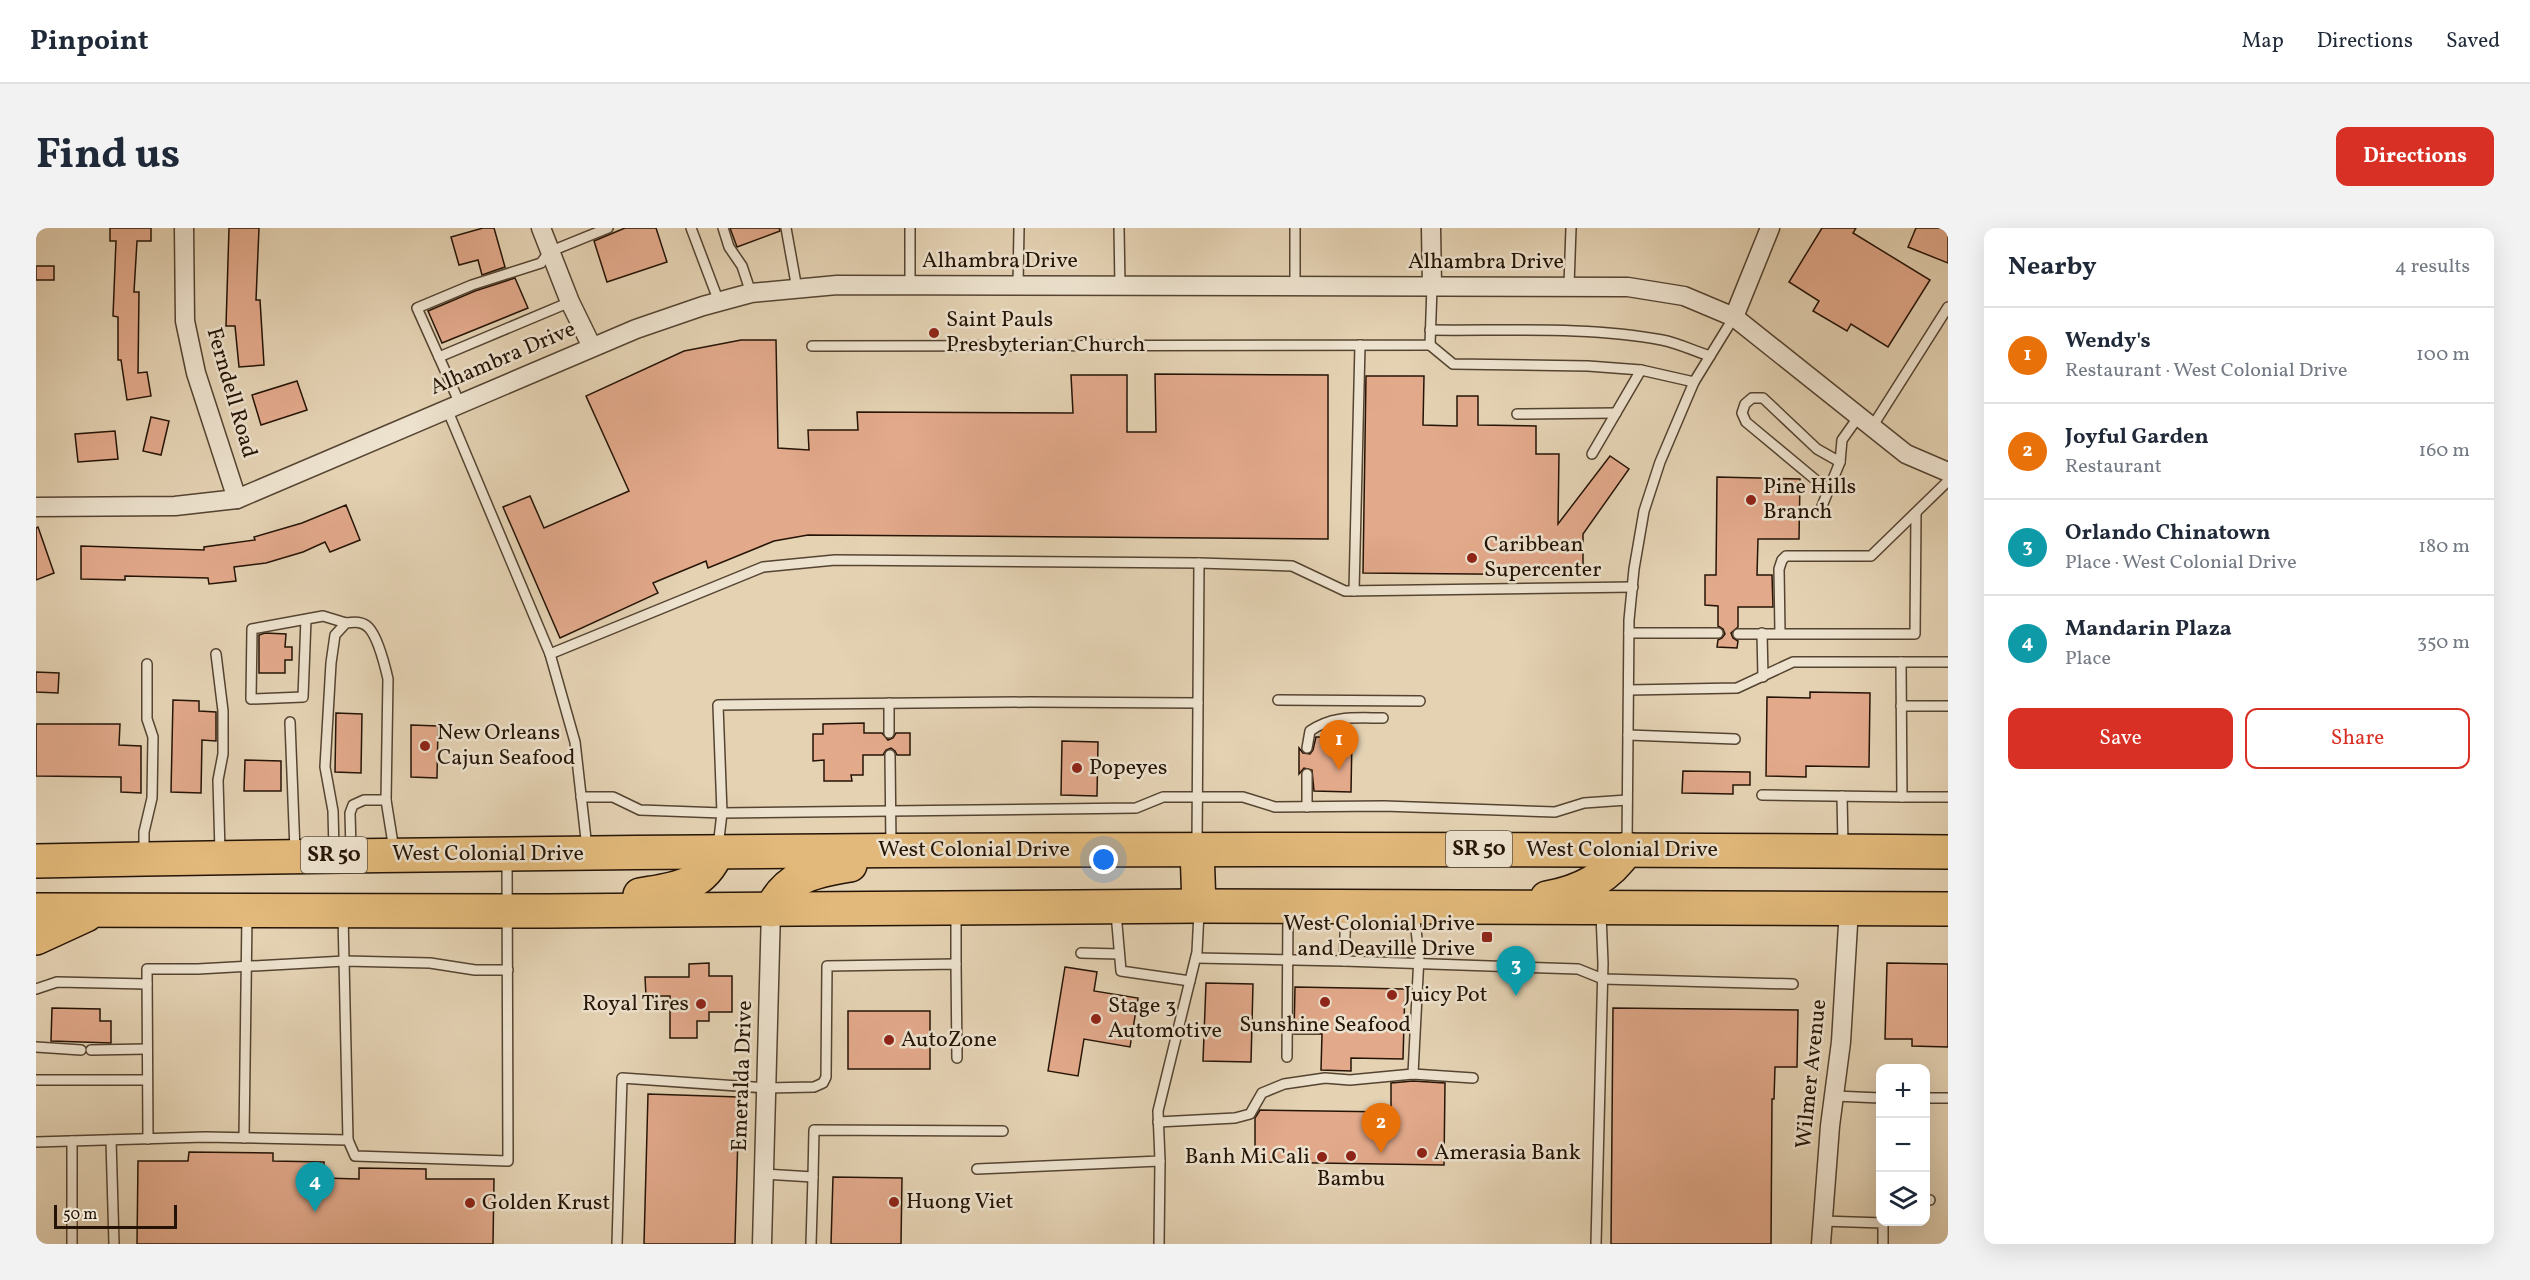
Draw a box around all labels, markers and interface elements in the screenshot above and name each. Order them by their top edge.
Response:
text: Pinpoint [30,22,148,61]
text: Map [2242,27,2284,56]
text: Directions [2317,27,2413,56]
text: Saved [2446,27,2500,56]
text: Find us [36,127,180,186]
button: Directions [2336,127,2494,186]
street label: Alhambra Drive [922,246,1078,277]
street label: Alhambra Drive [1408,247,1564,278]
text: Nearby [2008,249,2097,285]
text: 4 results [2395,253,2470,281]
place label: Saint Pauls Presbyterian Church [946,305,1145,361]
street label: Alhambra Drive [425,314,581,404]
street label: Ferndell Road [198,324,264,462]
marker: Saint Pauls Presbyterian Church [927,326,941,340]
text: Wendy's [2065,326,2151,357]
text: 1 [2023,341,2032,369]
text: 100 m [2416,341,2470,369]
text: Restaurant · West Colonial Drive [2065,357,2348,385]
text: Joyful Garden [2065,422,2209,453]
text: 2 [2022,437,2033,465]
text: 160 m [2418,437,2470,465]
text: Restaurant [2065,453,2162,481]
place label: Pine Hills Branch [1763,472,1856,528]
marker: Pine Hills Branch [1744,493,1758,507]
text: Orlando Chinatown [2065,518,2271,549]
place label: Caribbean Supercenter [1484,530,1601,586]
text: 3 [2022,533,2033,561]
text: 180 m [2418,533,2470,561]
text: Place · West Colonial Drive [2065,549,2297,577]
marker: Caribbean Supercenter [1465,551,1479,565]
text: Mandarin Plaza [2065,614,2232,645]
text: 4 [2021,629,2034,657]
text: 350 m [2417,629,2470,657]
text: Place [2065,645,2111,673]
button: Save [2008,708,2233,769]
button: Share [2245,708,2470,769]
place label: New Orleans Cajun Seafood [437,718,575,774]
pin: 1 [1320,720,1358,770]
marker: New Orleans Cajun Seafood [418,739,432,753]
place label: Popeyes [1089,753,1167,784]
marker: Popeyes [1070,761,1084,775]
road number: SR 50 [1446,831,1512,867]
street label: West Colonial Drive [878,835,1070,866]
street label: West Colonial Drive [1526,835,1718,866]
road number: SR 50 [301,837,367,873]
street label: West Colonial Drive [392,839,584,870]
your location [1089,845,1118,874]
place label: West Colonial Drive and Deaville Drive [1283,909,1475,965]
marker: West Colonial Drive and Deaville Drive [1480,930,1494,944]
pin: 3 [1496,946,1536,996]
place label: Juicy Pot [1404,980,1488,1011]
marker: Juicy Pot [1385,988,1399,1002]
place label: Royal Tires [582,989,689,1020]
place label: Stage 3 Automotive [1108,991,1222,1047]
marker: Sunshine Seafood [1318,995,1332,1009]
marker: Royal Tires [694,997,708,1011]
street label: Wilmer Avenue [1789,998,1835,1150]
street label: Emeralda Drive [725,1000,761,1152]
place label: Sunshine Seafood [1239,1010,1411,1041]
marker: Stage 3 Automotive [1089,1012,1103,1026]
place label: AutoZone [901,1025,997,1056]
marker: AutoZone [882,1033,896,1047]
map controls [1876,1064,1930,1226]
button: + [1876,1064,1930,1118]
pin: 2 [1362,1104,1400,1153]
button: − [1876,1118,1930,1172]
place label: Amerasia Bank [1434,1138,1581,1169]
place label: Banh Mi Cali [1185,1142,1310,1173]
marker: Amerasia Bank [1415,1146,1429,1160]
marker: Bambu [1344,1149,1358,1163]
marker: Banh Mi Cali [1315,1150,1329,1164]
pin: 4 [296,1162,334,1212]
place label: Bambu [1317,1164,1385,1195]
button: layers [1876,1172,1930,1226]
place label: Huong Viet [906,1187,1014,1218]
place label: Golden Krust [482,1188,610,1219]
marker: Huong Viet [887,1195,901,1209]
marker: Golden Krust [463,1196,477,1210]
scale bar [54,1202,177,1230]
text: 50 m [63,1204,97,1226]

